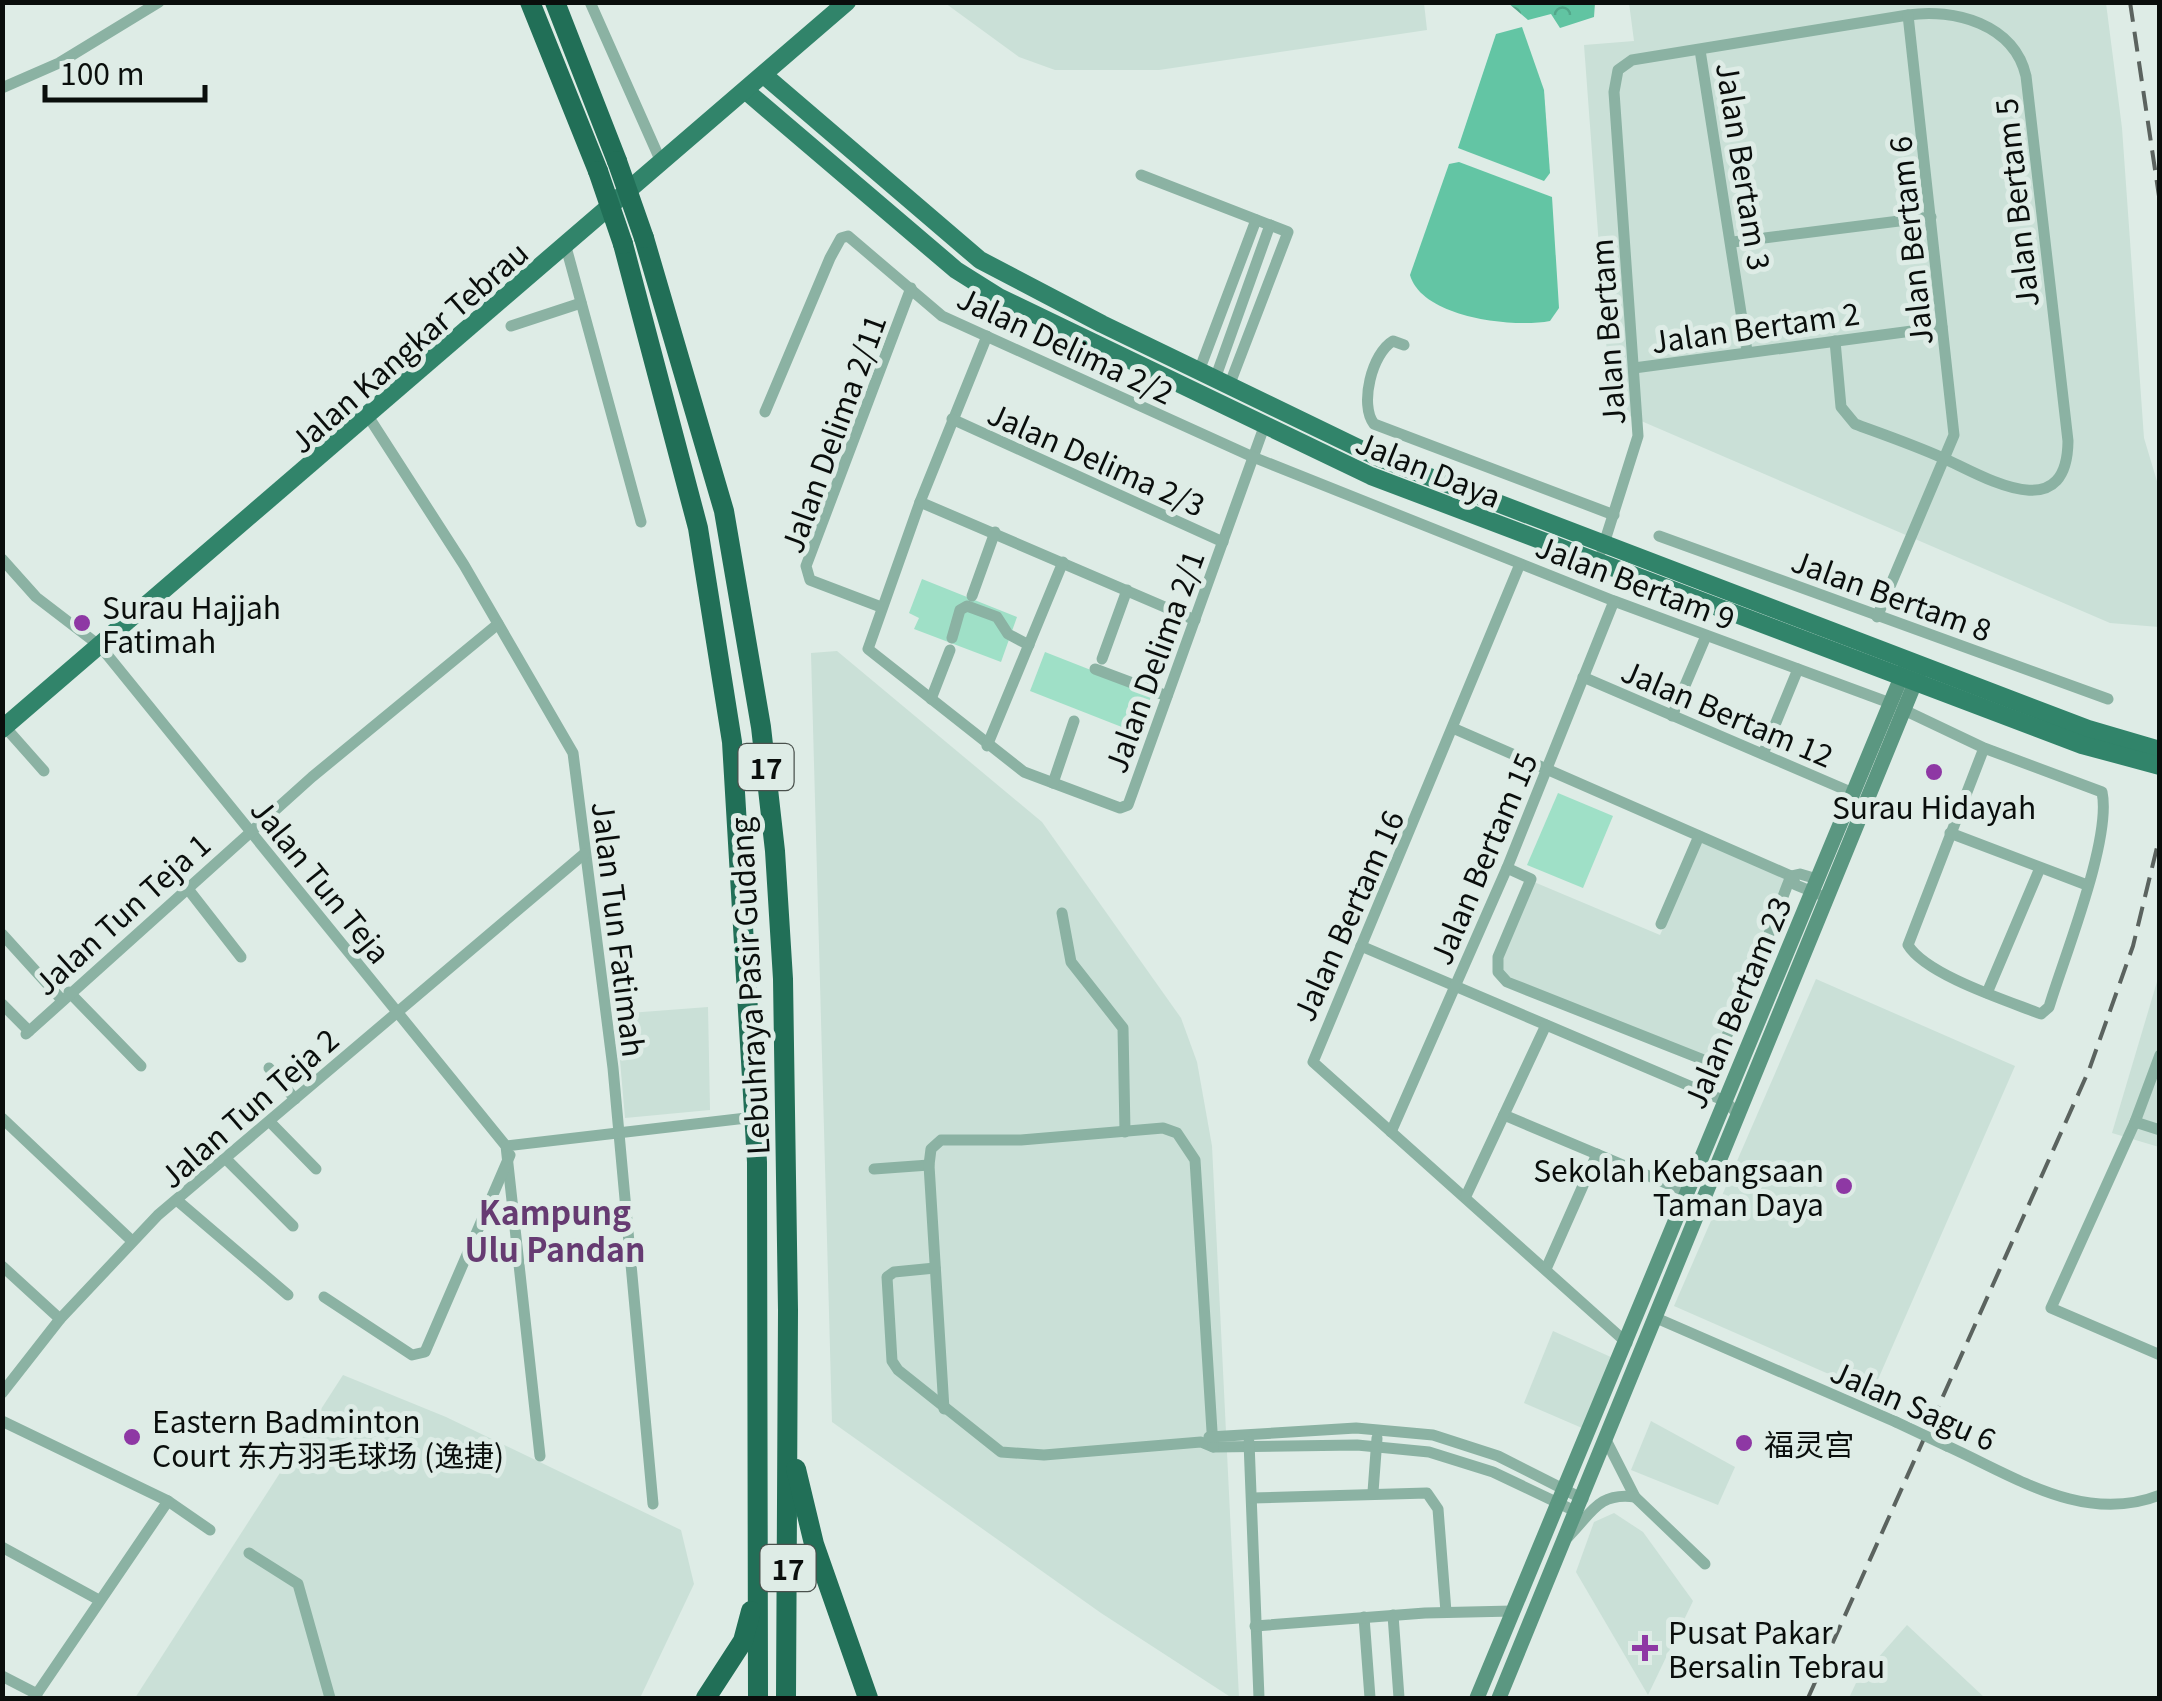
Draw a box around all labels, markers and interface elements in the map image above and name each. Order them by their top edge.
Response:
scale bar [45,40,205,102]
text: 100 m [60,50,144,94]
street label: Jalan Bertam 3 [1707,59,1783,273]
street label: Jalan Bertam 5 [1982,96,2048,310]
street label: Jalan Bertam 6 [1876,134,1942,348]
street label: Jalan Kangkar Tebrau [279,230,537,462]
street label: Jalan Bertam [1578,237,1634,427]
street label: Jalan Delima 2/2 [951,275,1181,413]
street label: Jalan Bertam 2 [1648,290,1862,362]
street label: Jalan Delima 2/11 [768,308,896,558]
street label: Jalan Delima 2/3 [981,390,1213,526]
street label: Jalan Daya [1350,419,1508,517]
street label: Jalan Bertam 9 [1530,523,1742,639]
street label: Jalan Bertam 8 [1786,537,1998,651]
street label: Jalan Delima 2/1 [1092,544,1214,778]
place label: Surau Hajjah Fatimah [102,584,281,662]
marker: Surau Hajjah Fatimah [71,612,93,634]
street label: Jalan Bertam 12 [1615,647,1841,777]
road number: 17 [738,744,794,790]
street label: Jalan Bertam 15 [1417,745,1547,971]
marker: Surau Hidayah [1923,761,1945,783]
place label: Surau Hidayah [1832,784,2036,828]
street label: Jalan Tun Teja [242,788,402,972]
street label: Jalan Tun Fatimah [582,799,658,1059]
street label: Jalan Bertam 16 [1281,803,1413,1027]
street label: Lebuhraya Pasir Gudang [717,816,779,1156]
street label: Jalan Tun Teja 1 [23,822,219,1004]
street label: Jalan Bertam 23 [1671,889,1801,1115]
street label: Jalan Tun Teja 2 [149,1017,347,1197]
place label: Sekolah Kebangsaan Taman Daya [1533,1147,1824,1225]
marker: Sekolah Kebangsaan Taman Daya [1833,1175,1855,1197]
district label: Kampung Ulu Pandan [465,1188,645,1271]
street label: Jalan Sagu 6 [1824,1348,2004,1460]
place label: Eastern Badminton Court 东方羽毛球场 (逸捷) [152,1398,504,1476]
place label: 福灵宫 [1764,1421,1854,1465]
marker: Eastern Badminton Court 东方羽毛球场 (逸捷) [121,1426,143,1448]
marker: 福灵宫 [1733,1432,1755,1454]
road number: 17 [760,1545,816,1591]
place label: Pusat Pakar Bersalin Tebrau [1668,1609,1885,1687]
marker: Pusat Pakar Bersalin Tebrau [1632,1635,1658,1661]

